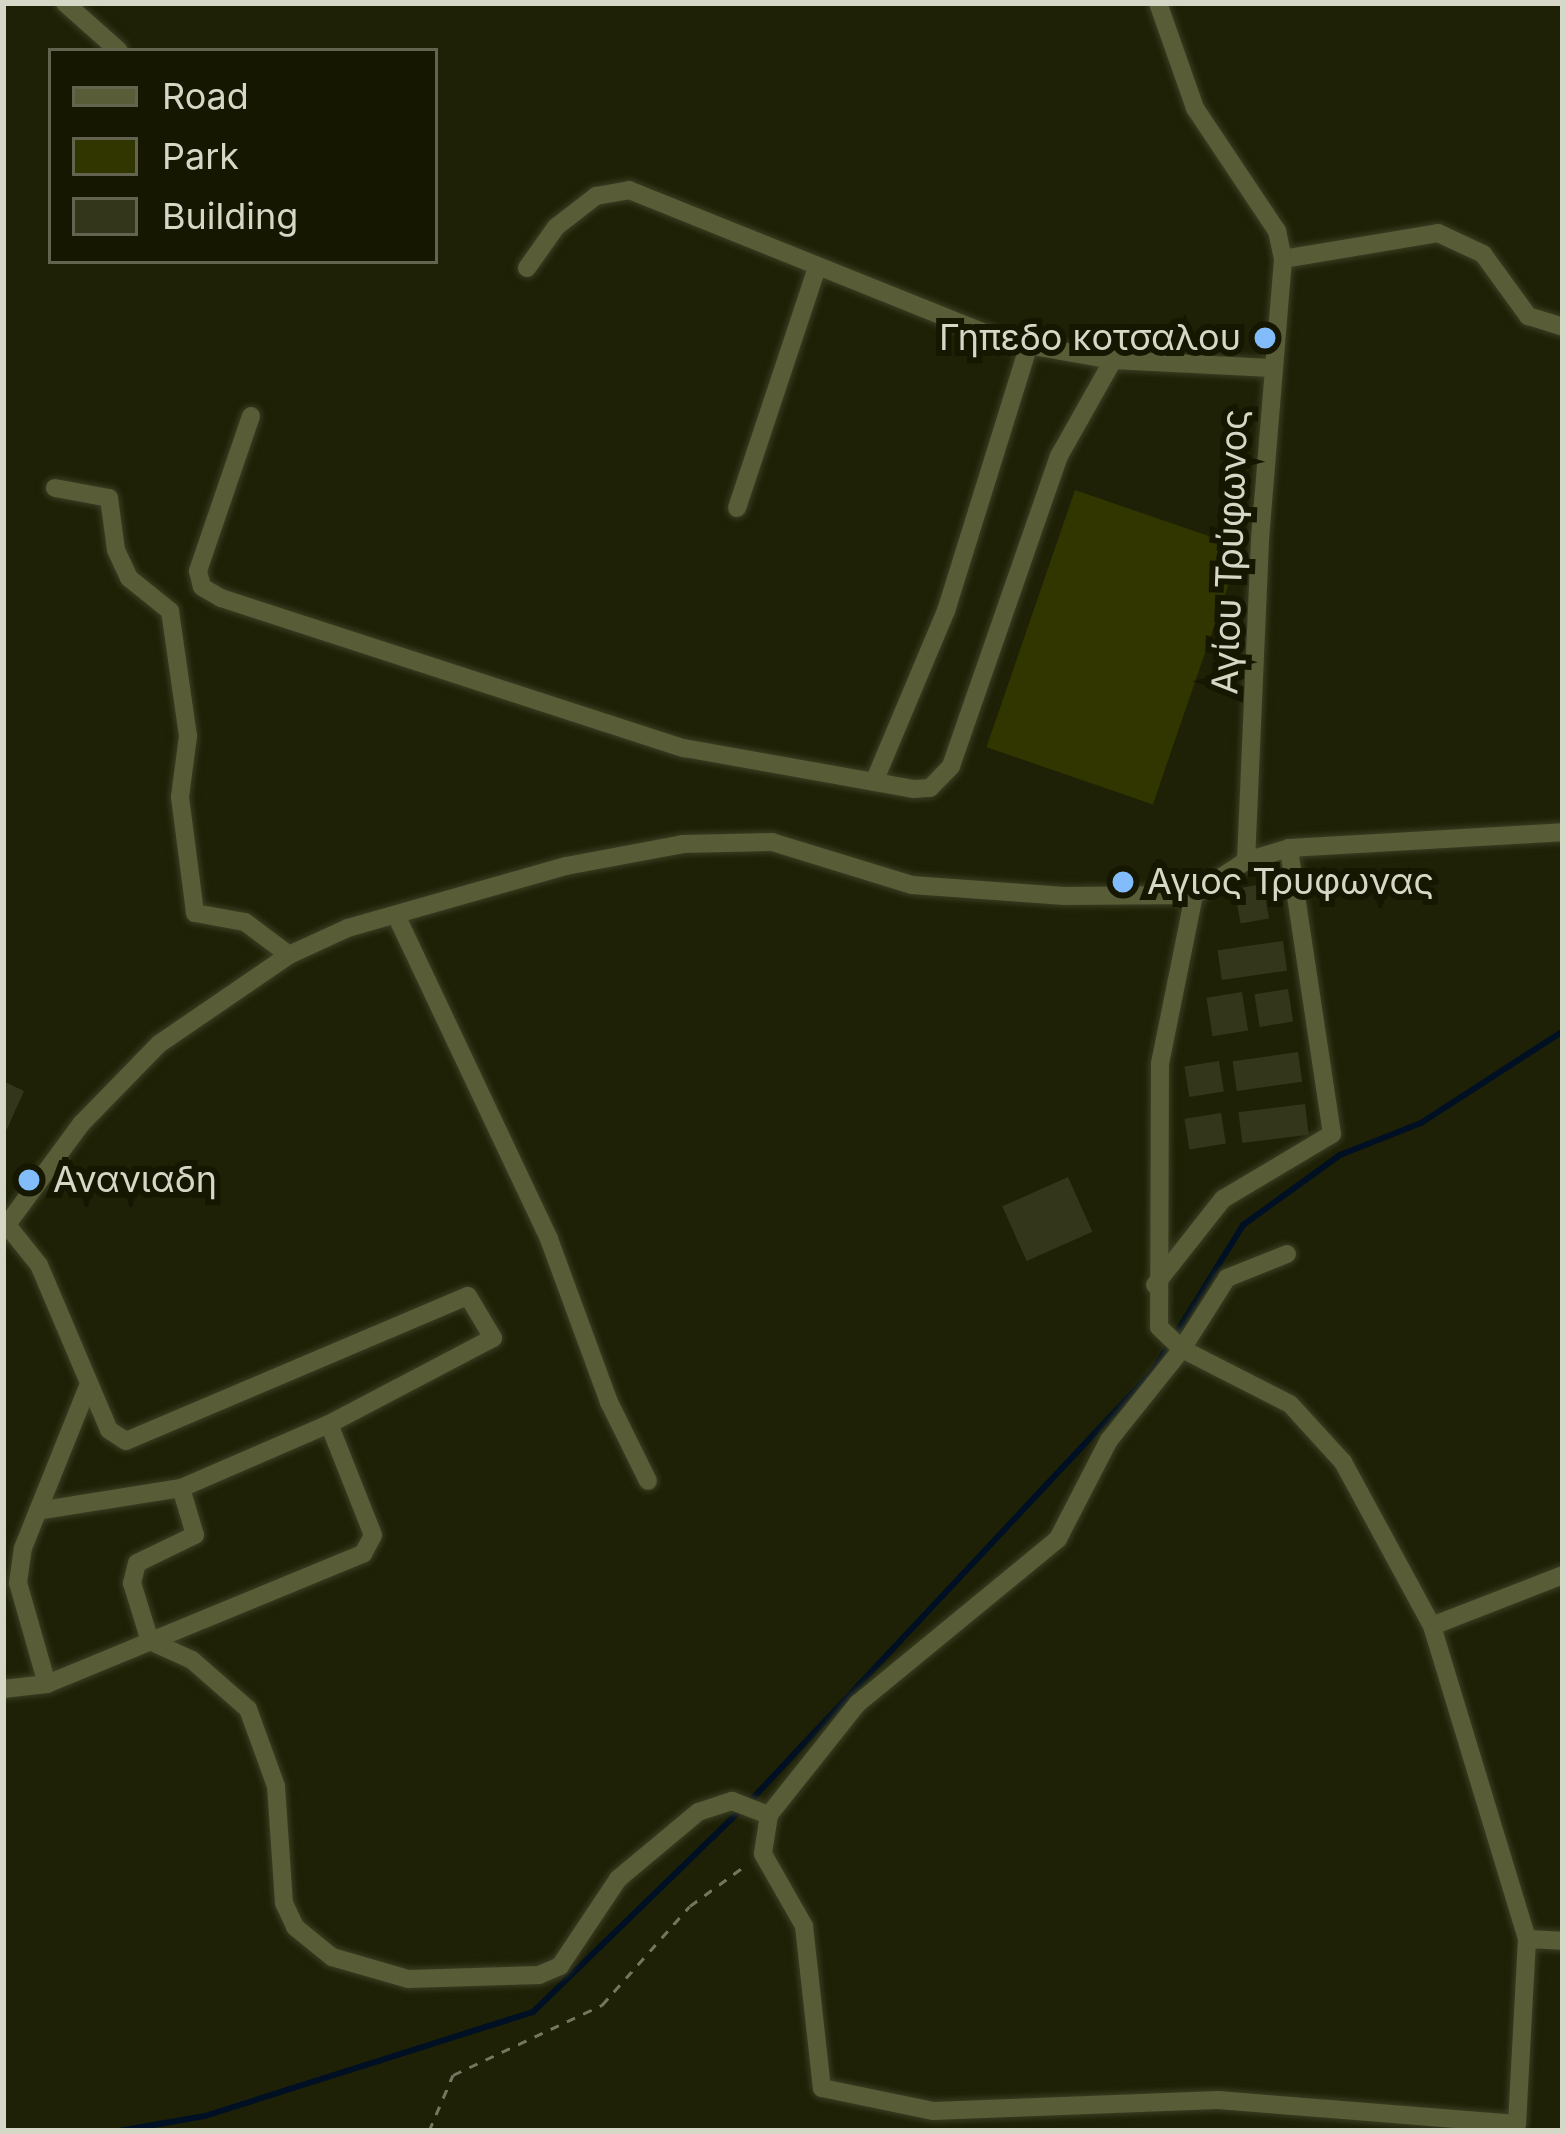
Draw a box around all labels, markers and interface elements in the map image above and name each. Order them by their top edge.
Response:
legend [48,48,438,264]
text: Road [162,74,249,118]
text: Park [162,134,239,178]
text: Building [162,194,298,238]
place label: Γηπεδο κοτσαλου [939,316,1241,360]
marker: Γηπεδο κοτσαλου [1252,325,1278,351]
street label: Αγίου Τρύφωνος [1203,409,1257,695]
place label: Αγιος Τρυφωνας [1147,860,1434,904]
marker: Αγιος Τρυφωνας [1110,869,1136,895]
place label: Ανανιαδη [53,1158,217,1202]
marker: Ανανιαδη [16,1167,42,1193]

